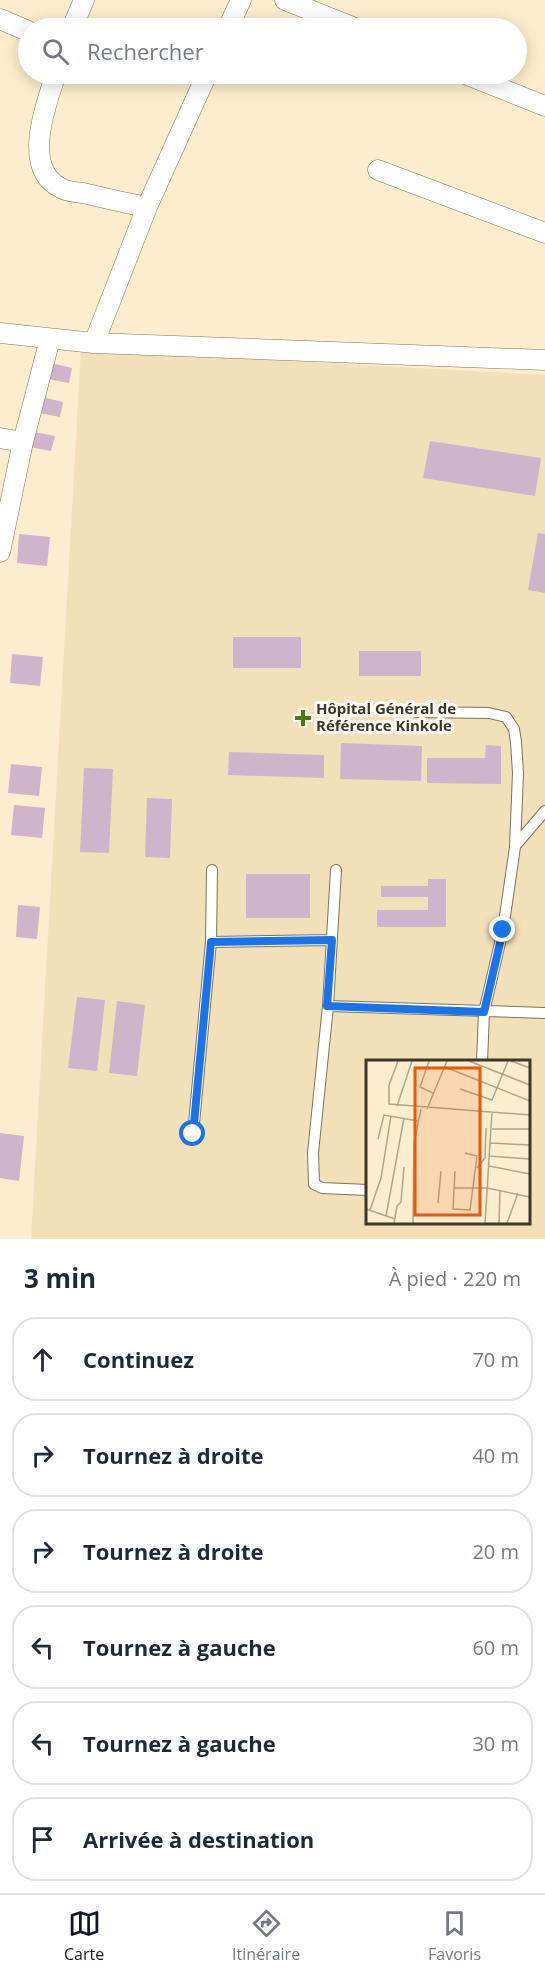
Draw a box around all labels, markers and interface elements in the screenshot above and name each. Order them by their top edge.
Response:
search box [18,18,527,84]
icon: search [39,35,72,68]
text: Rechercher [87,36,204,66]
place label: Hôpital Général de Référence Kinkole [316,698,456,735]
marker: Hôpital Général de Référence Kinkole [294,709,312,727]
route end [489,916,515,942]
inset map [366,1060,530,1224]
route start [179,1120,205,1146]
text: 3 min [24,1260,96,1296]
text: À pied · 220 m [389,1265,521,1292]
icon: ahead [26,1343,59,1376]
text: Continuez [83,1344,194,1374]
text: 70 m [472,1346,519,1373]
icon: right [26,1439,59,1472]
text: Tournez à droite [83,1440,264,1470]
text: 40 m [472,1442,519,1469]
icon: right [26,1535,59,1568]
text: Tournez à droite [83,1536,264,1566]
text: 20 m [472,1538,519,1565]
icon: left [26,1631,59,1664]
text: Tournez à gauche [83,1632,276,1662]
text: 60 m [472,1634,519,1661]
icon: left [26,1727,59,1760]
text: Tournez à gauche [83,1728,276,1758]
text: 30 m [472,1730,519,1757]
icon: arrive [26,1823,59,1856]
text: Arrivée à destination [83,1824,314,1854]
tab: Carte [64,1907,104,1965]
tab: Itinéraire [232,1907,300,1965]
tab: Favoris [428,1907,481,1965]

